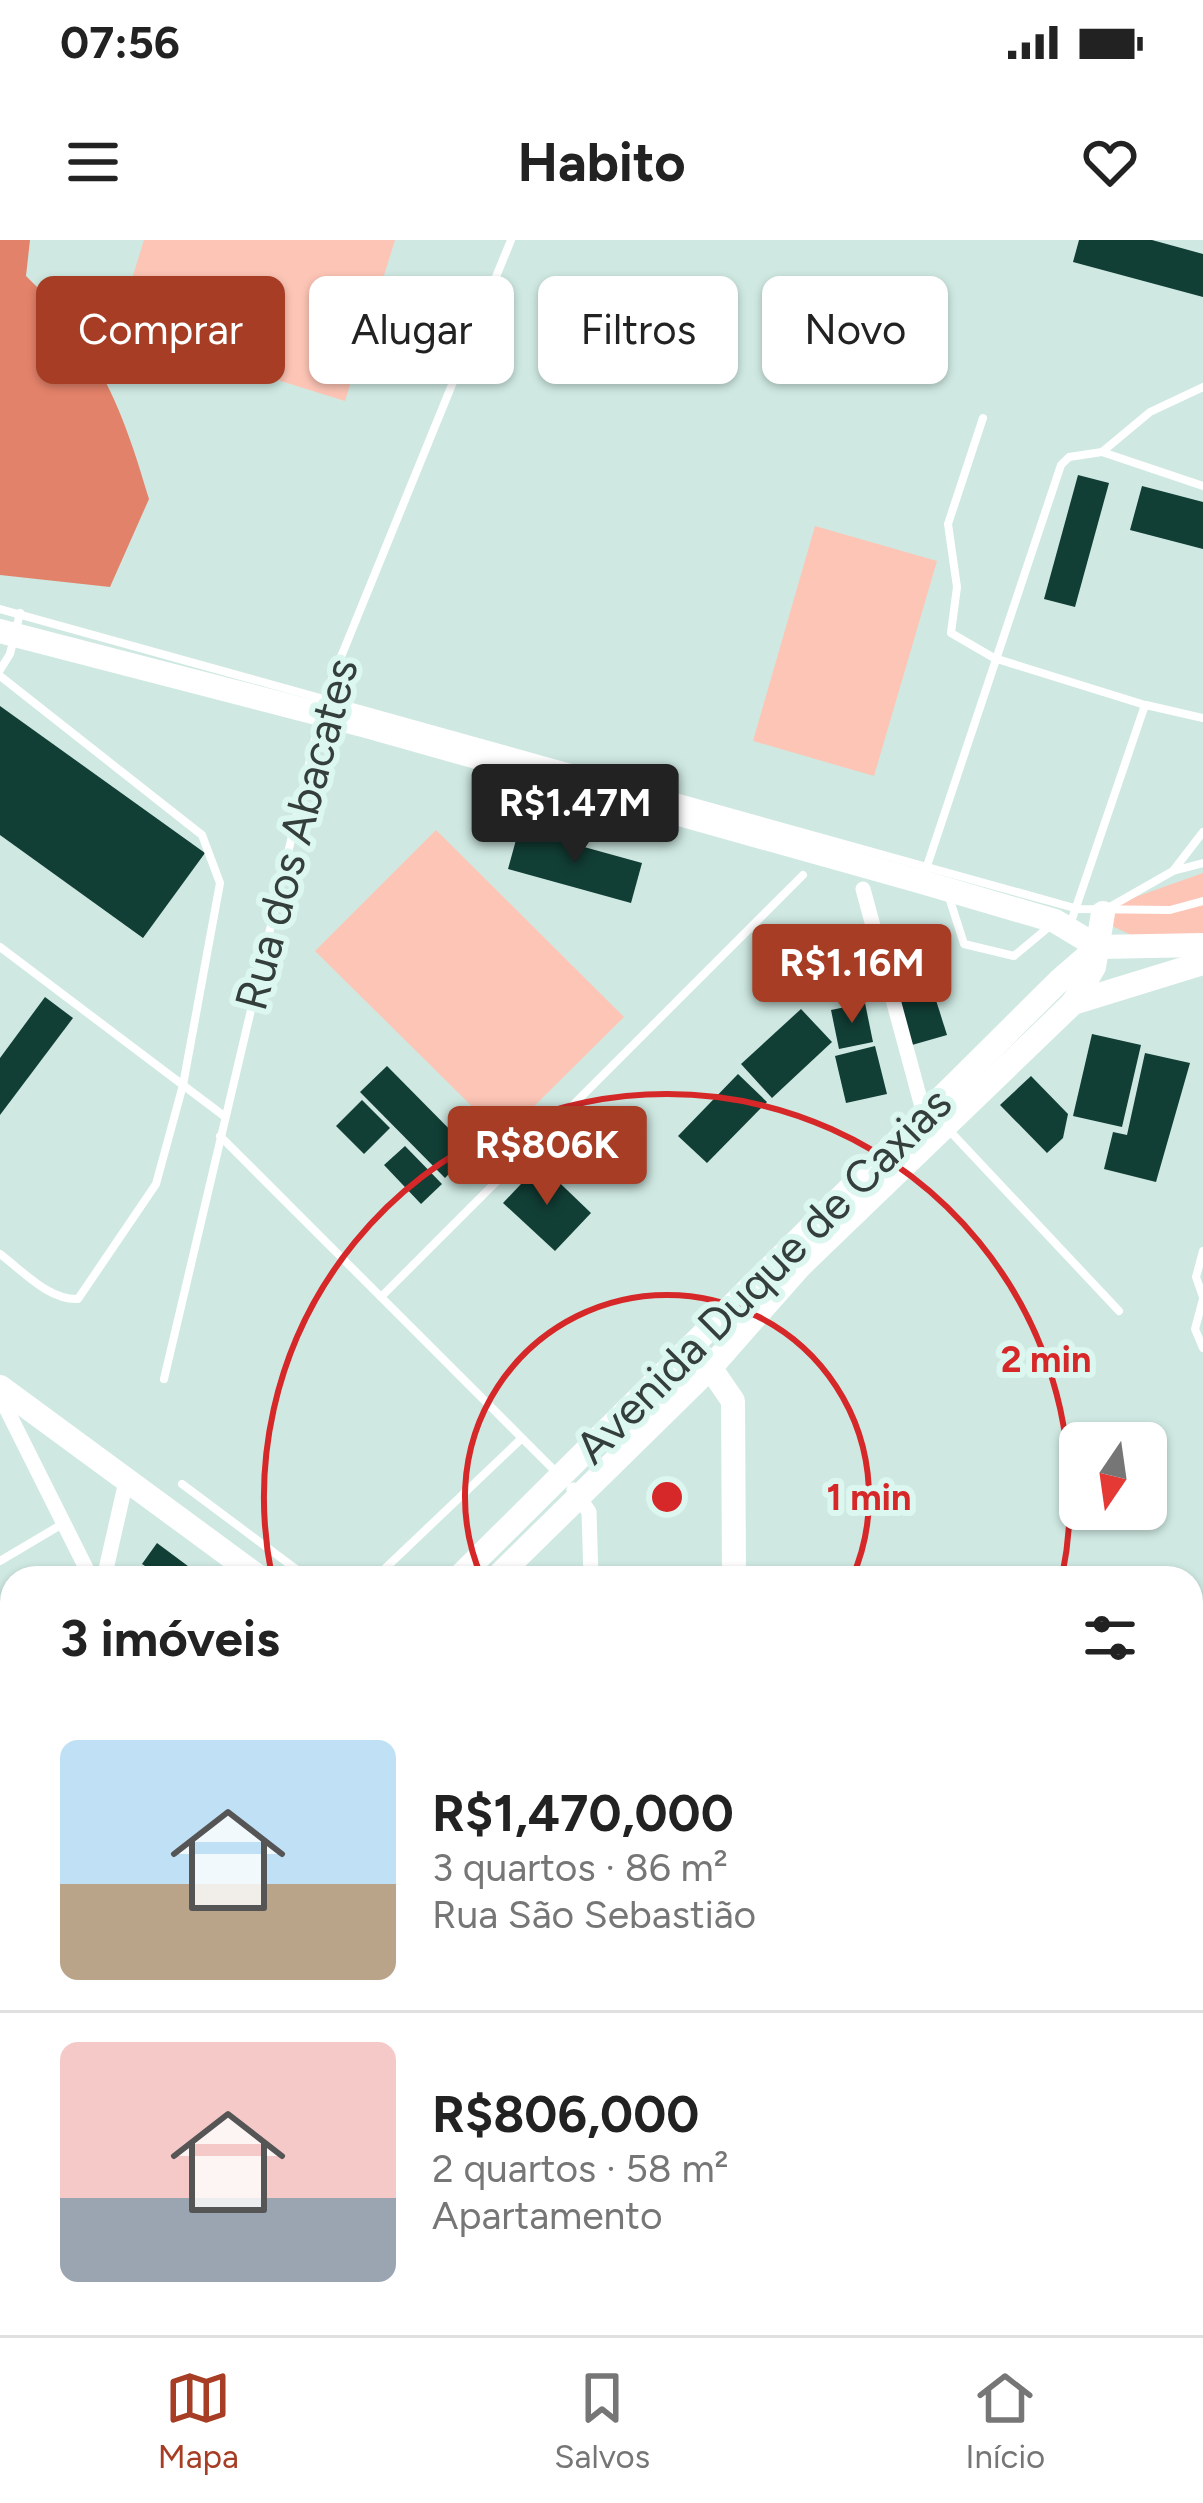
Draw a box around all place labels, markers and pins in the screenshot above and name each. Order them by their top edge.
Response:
pin: R$1.47M [464,764,686,866]
pin: R$1.16M [741,924,963,1026]
pin: R$806K [449,1106,645,1208]
centre of rings [646,1476,688,1518]

